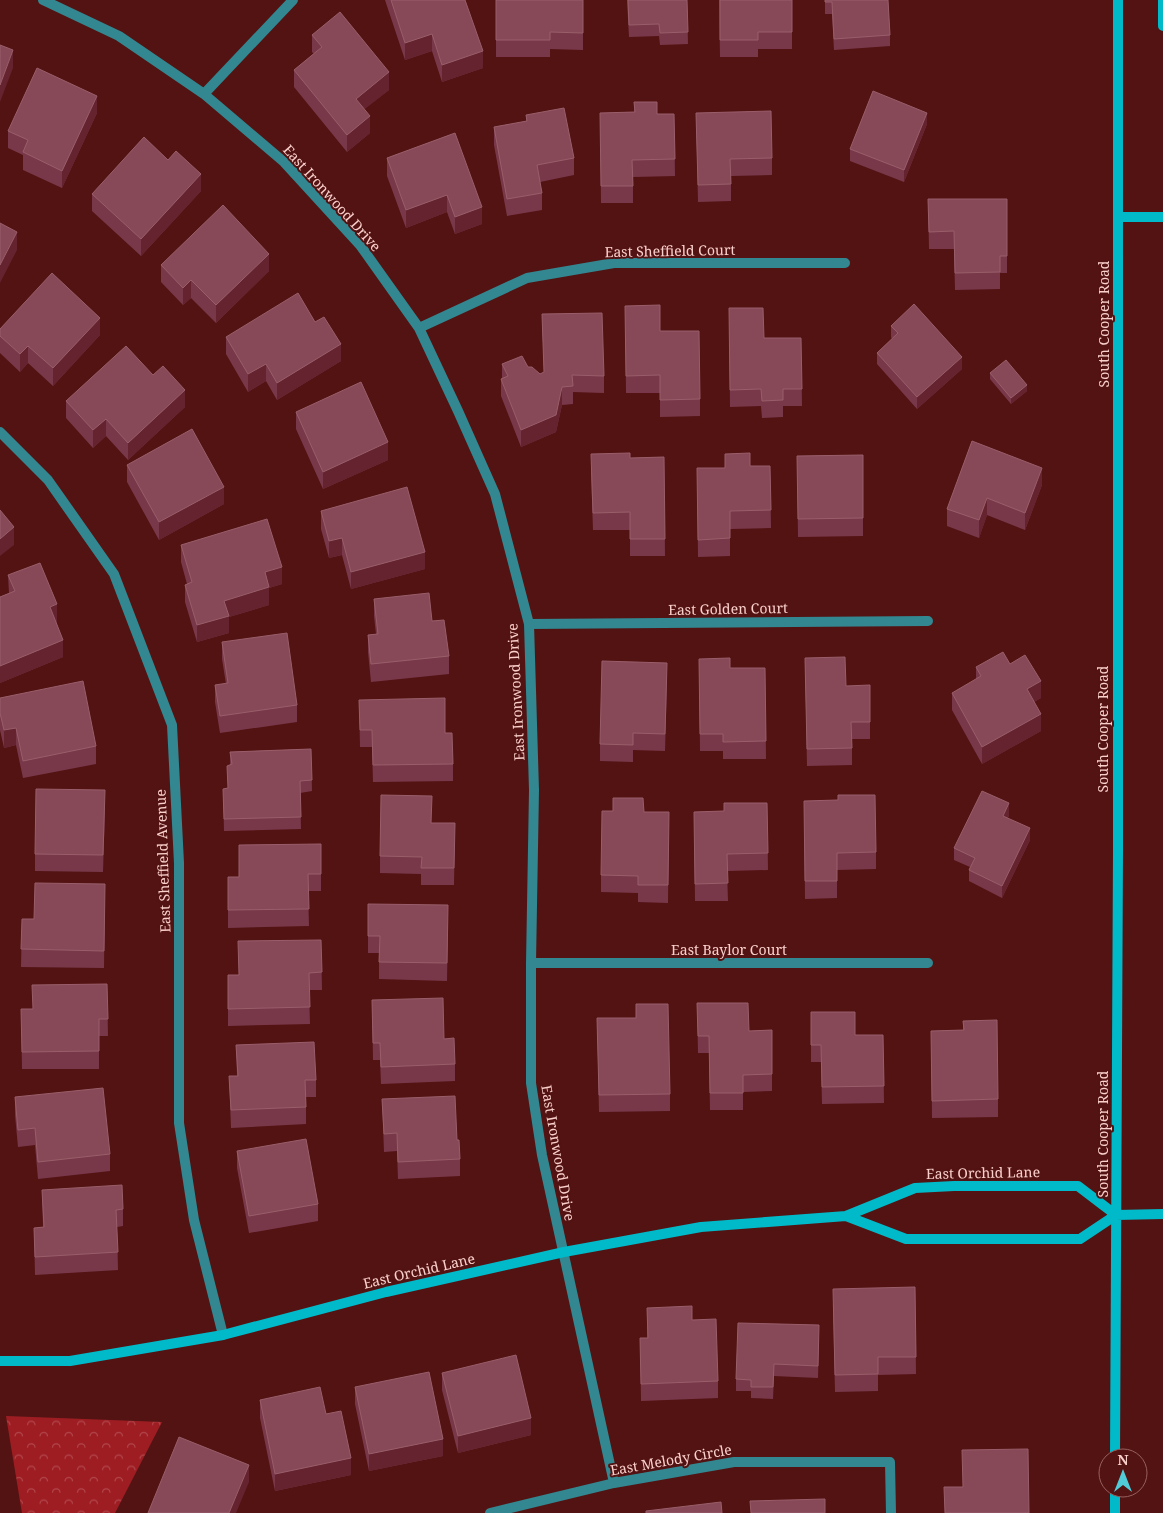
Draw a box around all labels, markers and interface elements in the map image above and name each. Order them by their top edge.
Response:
street label: East Ironwood Drive [279,140,385,255]
street label: East Sheffield Court [604,240,736,261]
street label: South Cooper Road [1094,260,1113,387]
street label: East Golden Court [668,598,788,619]
street label: East Ironwood Drive [502,623,529,761]
street label: South Cooper Road [1093,665,1112,792]
street label: East Sheffield Avenue [150,789,175,933]
street label: East Baylor Court [671,940,787,959]
street label: South Cooper Road [1093,1070,1112,1197]
street label: East Ironwood Drive [537,1083,580,1222]
street label: East Orchid Lane [926,1162,1040,1183]
street label: East Orchid Lane [361,1248,477,1293]
street label: East Melody Circle [609,1439,733,1480]
north arrow [1098,1448,1148,1498]
text: N [1117,1450,1129,1469]

